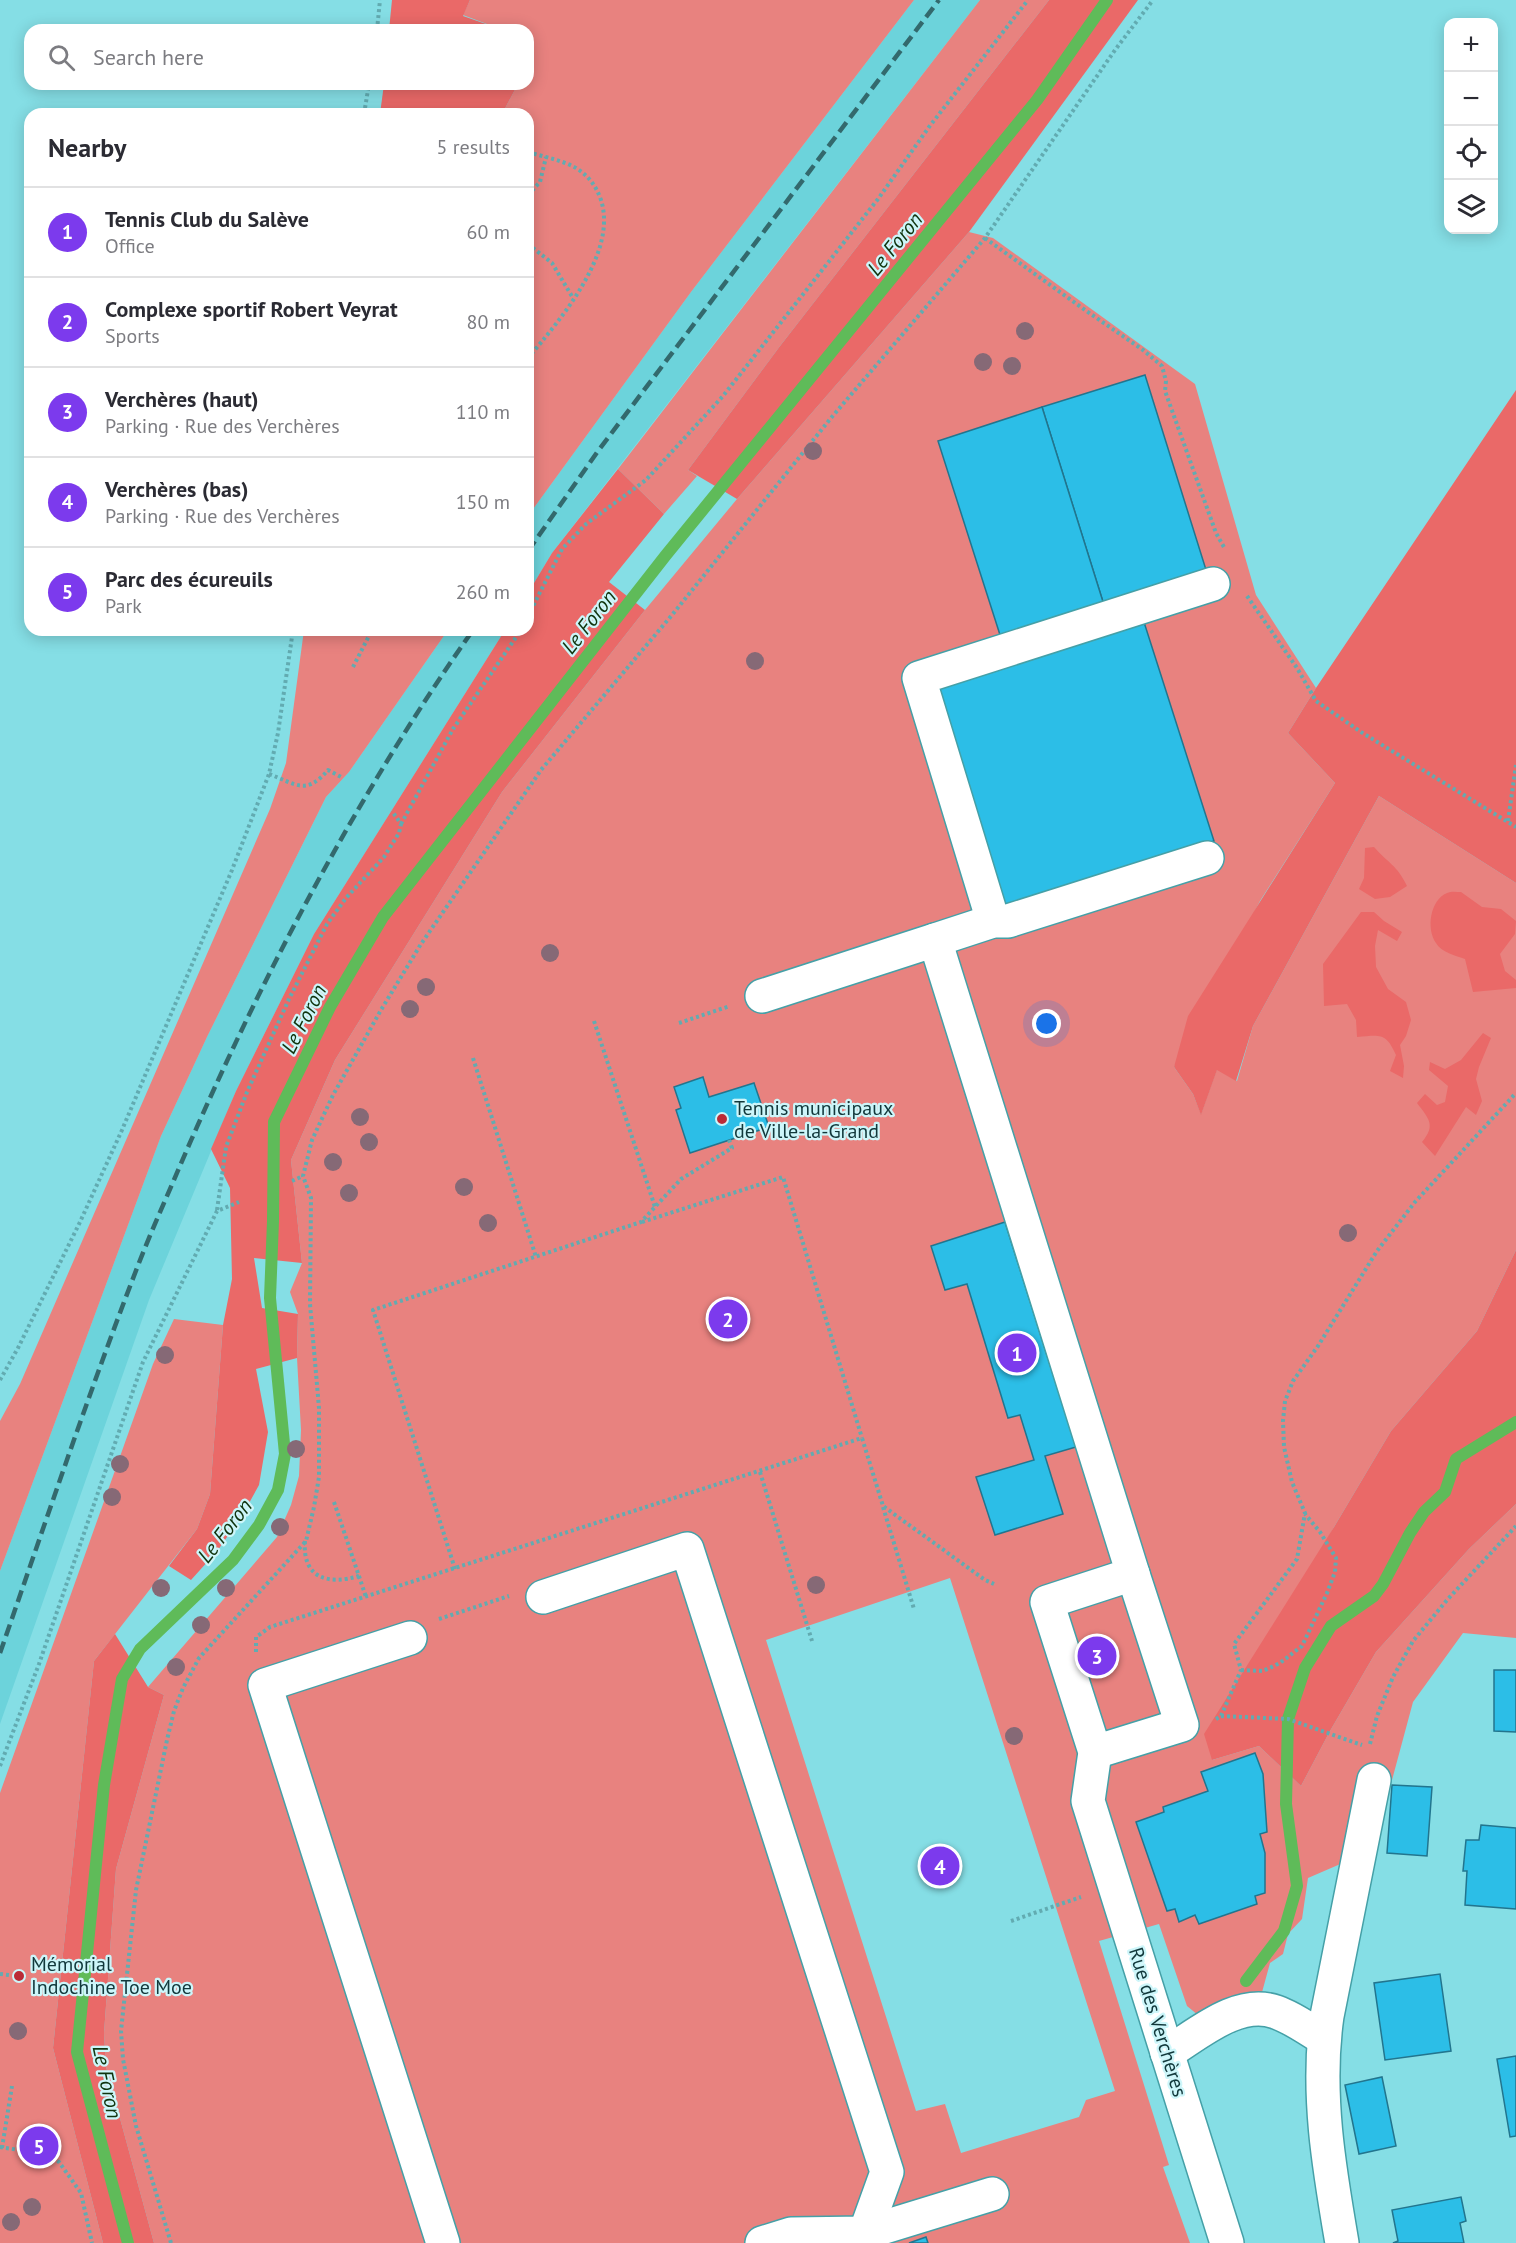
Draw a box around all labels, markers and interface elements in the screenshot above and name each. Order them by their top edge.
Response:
map controls [1444,18,1498,234]
button: + [1444,18,1498,72]
search box [24,24,534,90]
icon: search [45,41,78,74]
text: Search here [93,43,204,71]
button: − [1444,72,1498,126]
button: locate [1444,126,1498,180]
text: Nearby [48,131,126,164]
text: 5 results [437,134,510,160]
button: layers [1444,180,1498,234]
text: Tennis Club du Salève [105,205,309,233]
water label: Le Foron [861,206,928,281]
text: 1 [62,219,73,245]
text: 60 m [467,219,510,245]
text: Office [105,233,155,259]
text: Complexe sportif Robert Veyrat [105,295,398,323]
text: 2 [62,309,73,335]
text: 80 m [467,309,510,335]
text: Sports [105,323,160,349]
text: Verchères (haut) [105,385,259,413]
text: 3 [62,399,73,425]
text: 110 m [456,399,510,425]
text: Parking · Rue des Verchères [105,413,340,439]
text: Verchères (bas) [105,475,248,503]
text: 4 [62,489,73,515]
text: 150 m [456,489,510,515]
text: Parking · Rue des Verchères [105,503,340,529]
text: Parc des écureuils [105,565,273,593]
text: 5 [62,579,73,605]
text: 260 m [456,579,510,605]
water label: Le Foron [555,584,622,659]
text: Park [105,593,142,619]
water label: Le Foron [275,980,332,1058]
your location [1032,1009,1061,1038]
place label: Tennis municipaux de Ville-la-Grand [734,1095,893,1144]
marker: Tennis municipaux de Ville-la-Grand [715,1112,729,1126]
pin: 2 [708,1296,748,1342]
pin: 1 [998,1330,1036,1376]
water label: Le Foron [191,1493,258,1568]
pin: 3 [1078,1634,1116,1678]
pin: 4 [920,1844,960,1888]
street label: Rue des Verchères [1123,1944,1193,2100]
place label: Mémorial Indochine Toe Moe [31,1951,192,2000]
marker: Mémorial Indochine Toe Moe [12,1969,26,1983]
water label: Le Foron [87,2043,128,2121]
pin: 5 [20,2124,58,2168]

